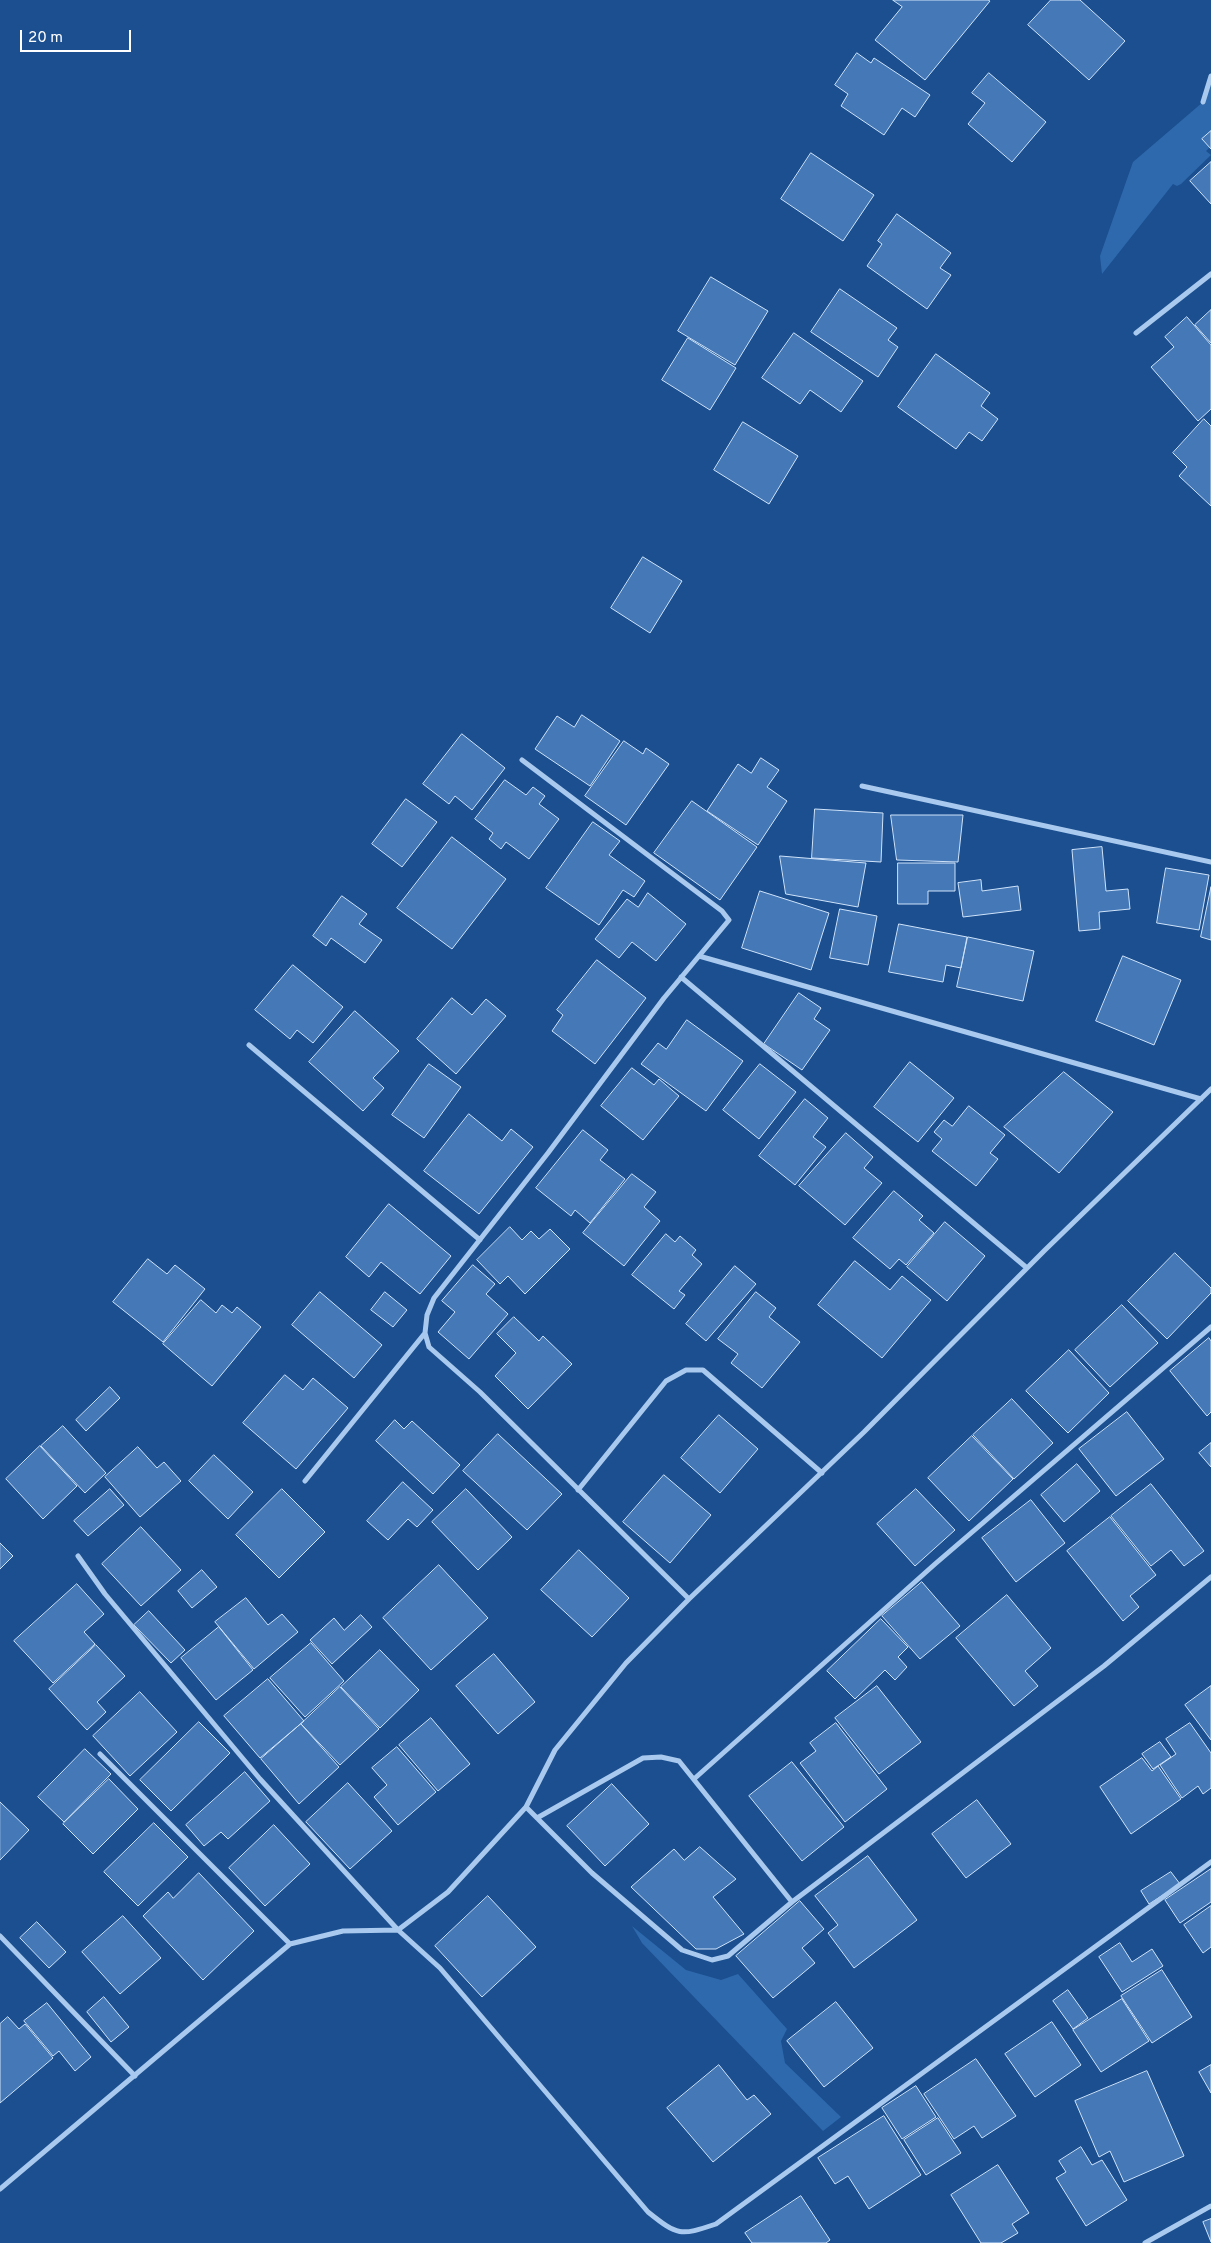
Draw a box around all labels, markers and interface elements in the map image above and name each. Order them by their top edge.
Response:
scale bar [22,20,134,52]
text: 20 m [28,29,63,48]

